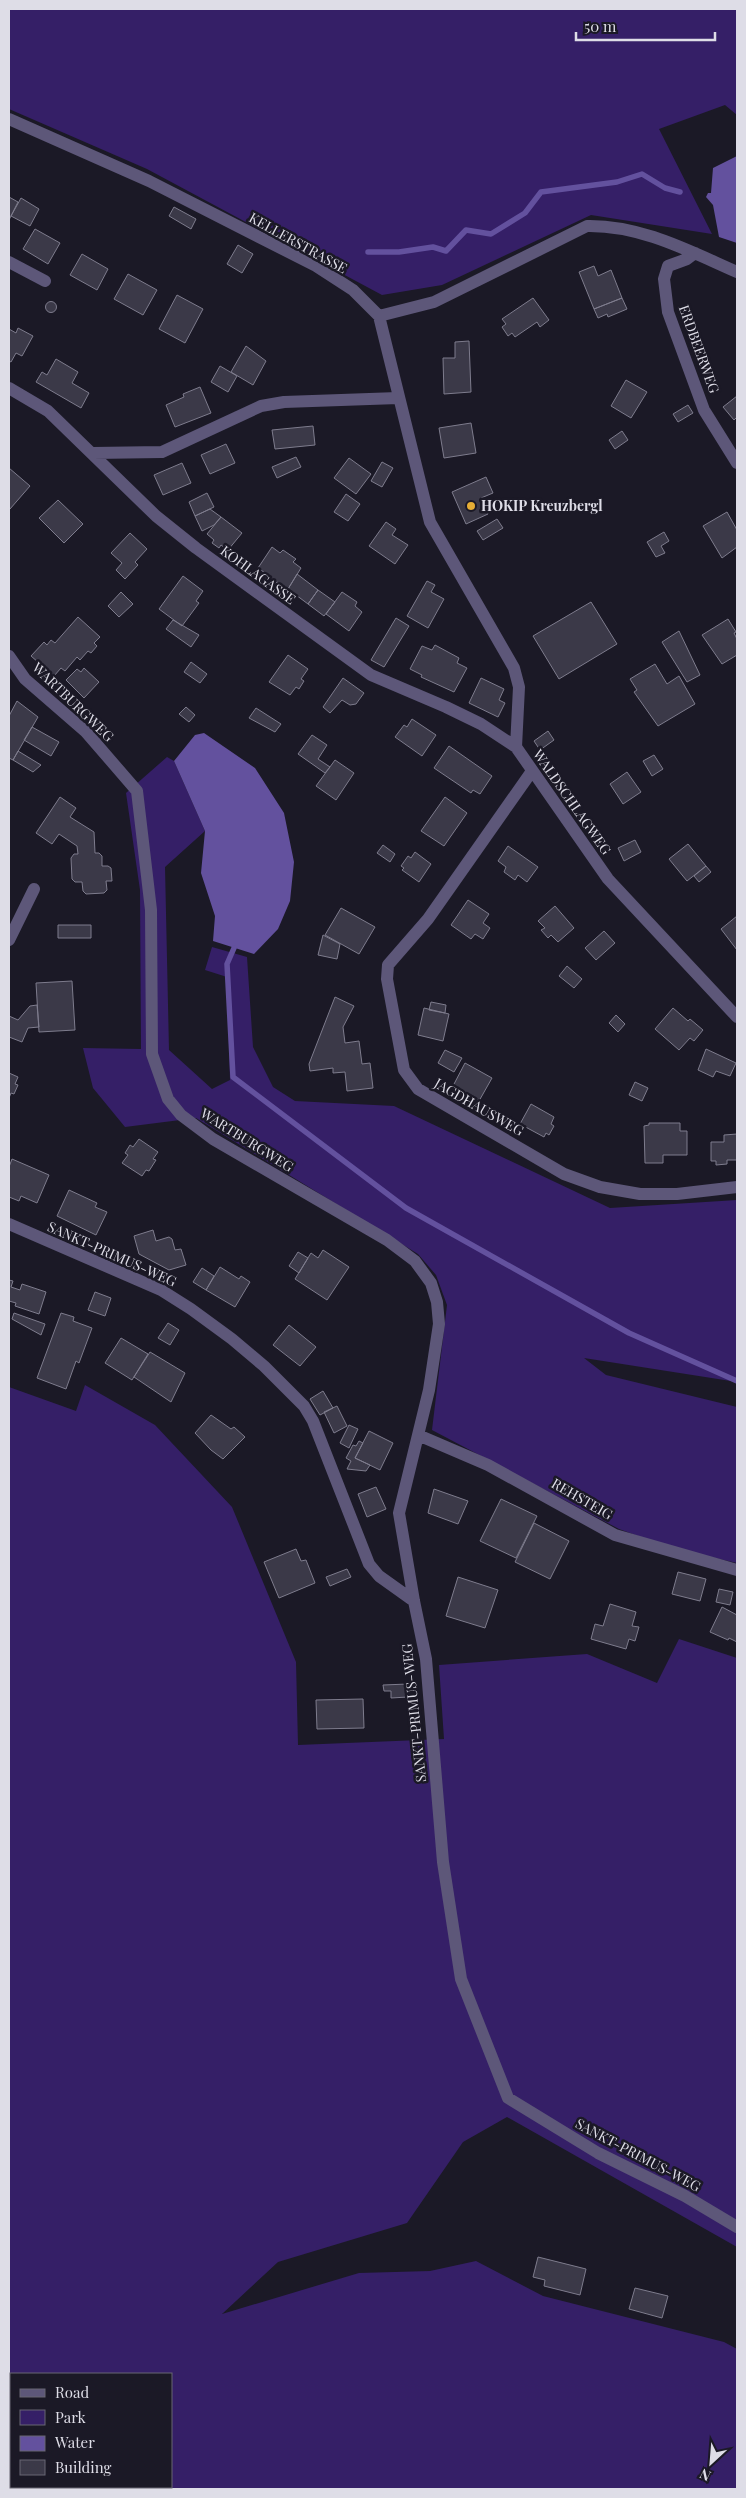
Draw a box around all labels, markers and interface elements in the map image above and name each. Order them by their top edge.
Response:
scale bar [576,10,715,42]
text: 50 m [584,16,617,36]
street label: KELLERSTRASSE [246,208,351,277]
street label: ERDBEERWEG [675,302,724,396]
place label: HOKIP Kreuzbergl [481,496,603,515]
marker: HOKIP Kreuzbergl [465,500,477,512]
street label: KOHLAGASSE [217,541,300,608]
street label: WARTBURGWEG [28,657,118,745]
street label: WALDSCHLAGWEG [528,745,616,858]
street label: JAGDHAUSWEG [430,1073,528,1140]
street label: WARTBURGWEG [196,1103,297,1176]
street label: SANKT-PRIMUS-WEG [45,1217,180,1291]
street label: REHSTEIG [548,1473,616,1524]
street label: SANKT-PRIMUS-WEG [397,1643,430,1783]
street label: SANKT-PRIMUS-WEG [572,2113,704,2196]
legend [10,2373,172,2488]
text: Road [55,2382,89,2402]
text: Park [55,2407,87,2427]
text: Water [54,2432,95,2452]
north arrow [686,2438,736,2488]
text: Building [55,2457,112,2477]
text: N [696,2464,714,2486]

